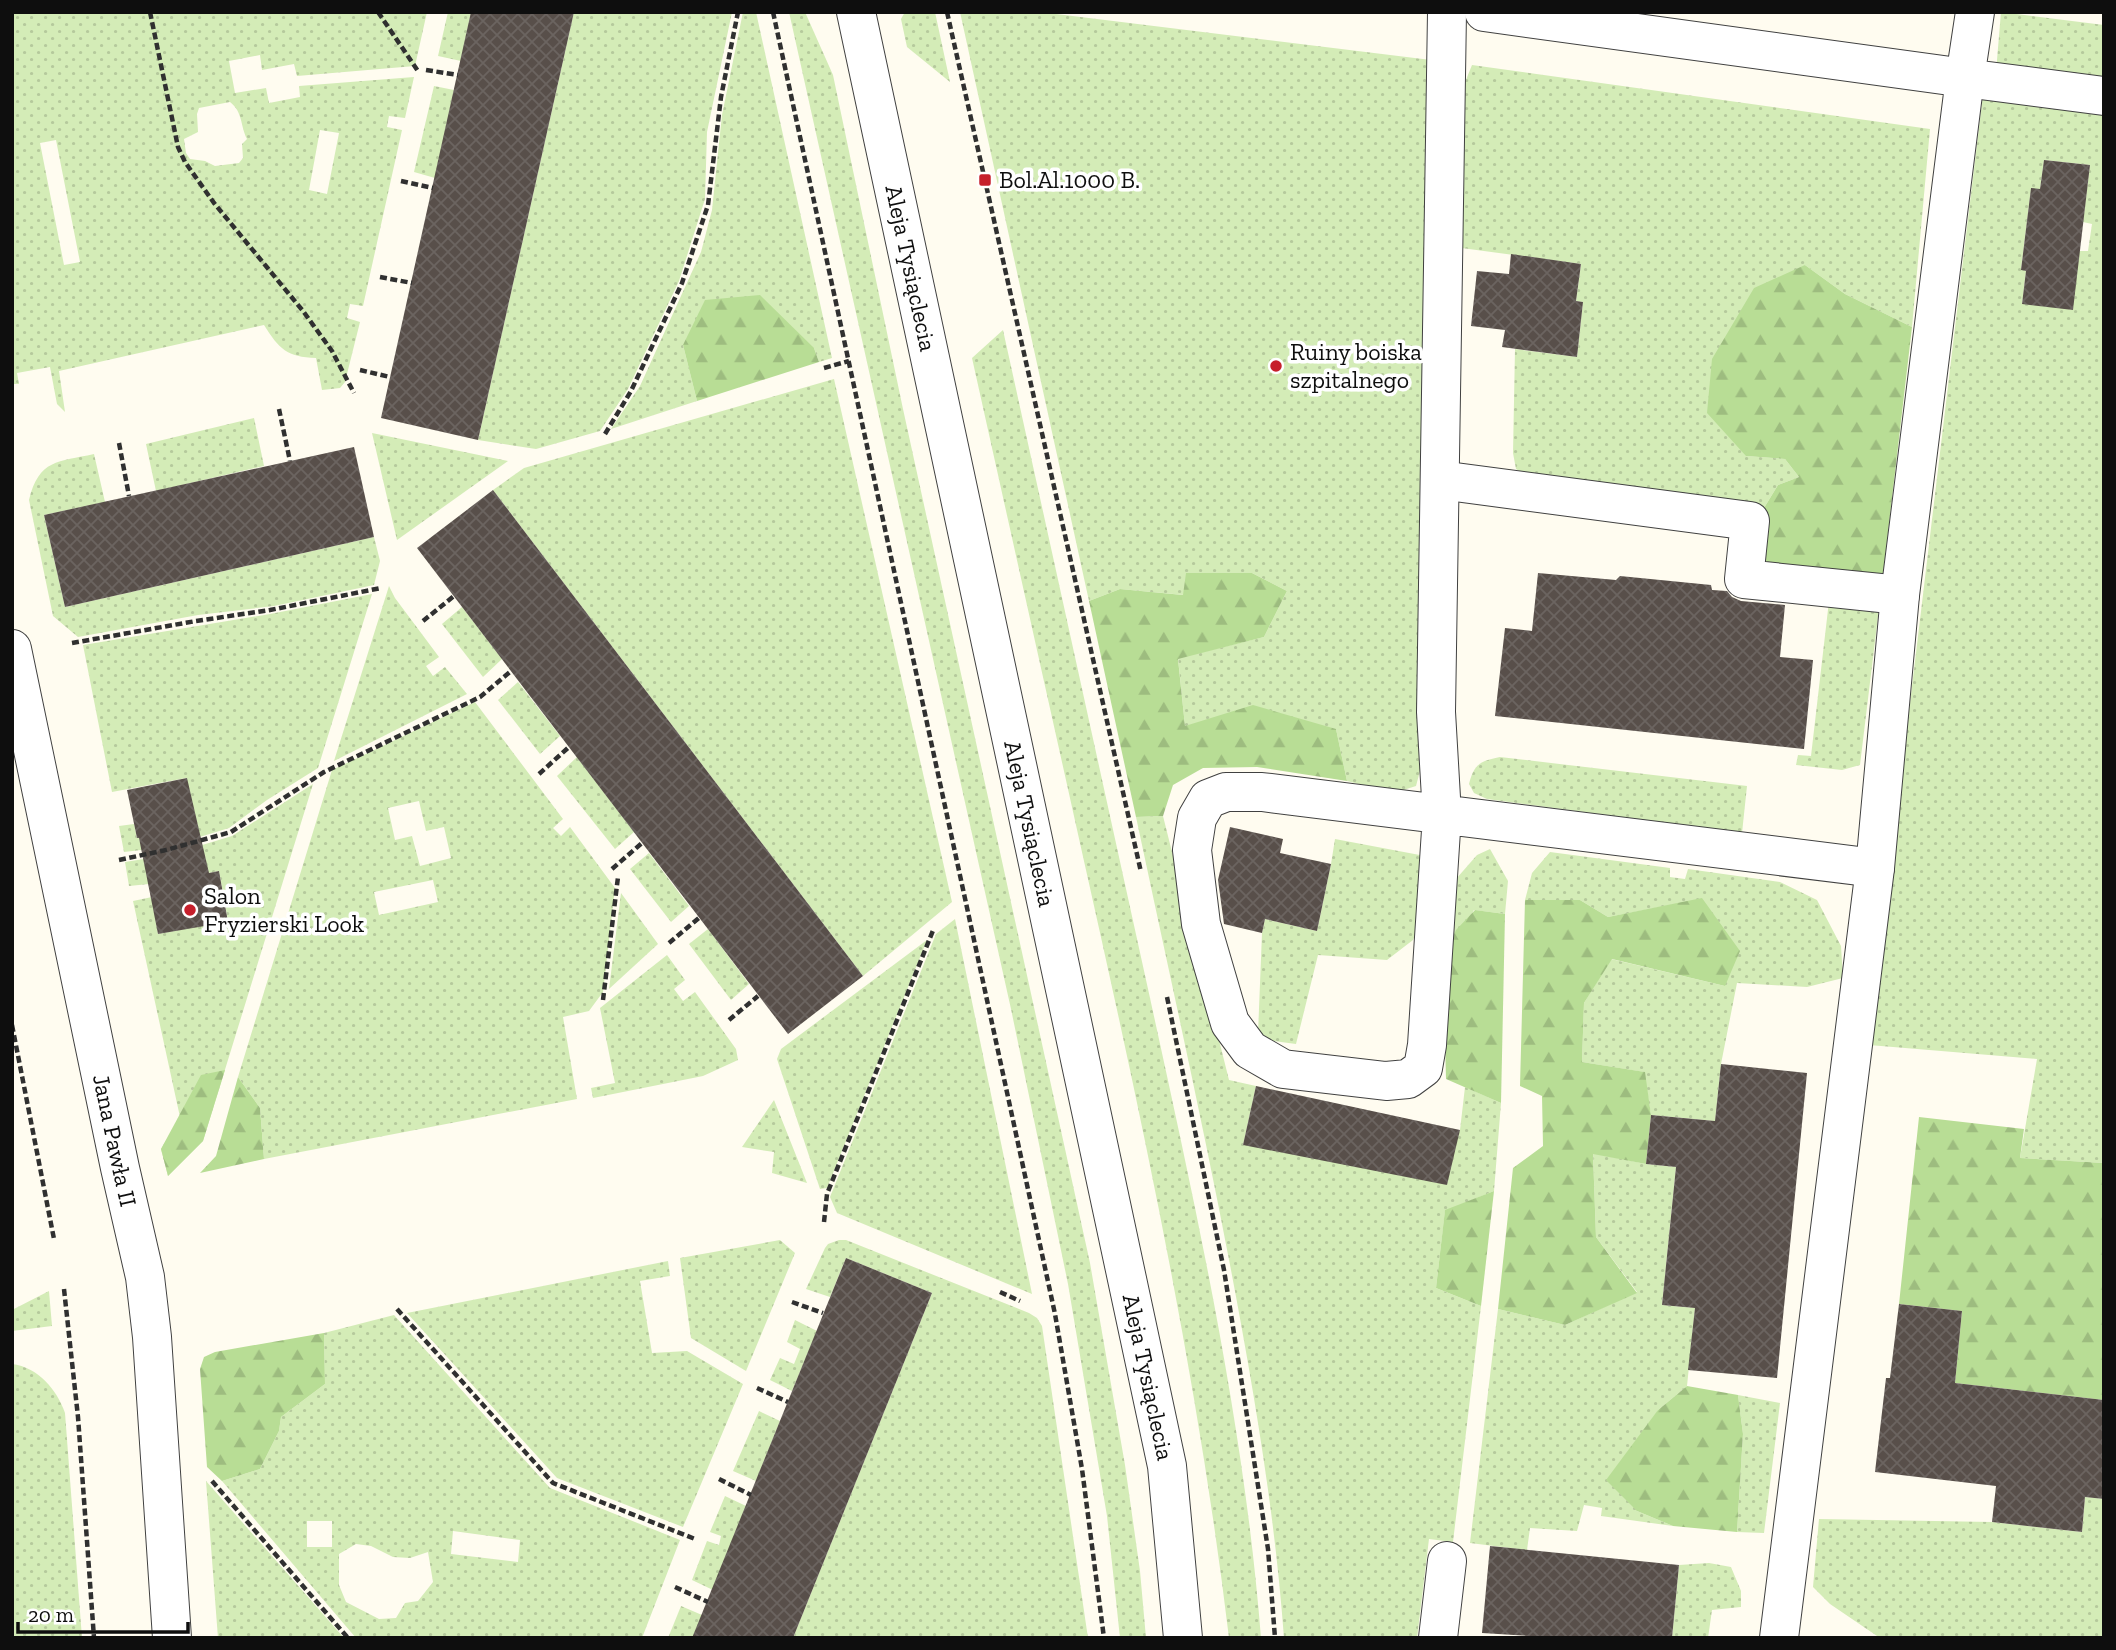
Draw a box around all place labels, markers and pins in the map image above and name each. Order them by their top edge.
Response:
place label: Bol.Al.1000 B. [999,165,1140,194]
marker: Bol.Al.1000 B. [977,172,993,188]
place label: Ruiny boiska szpitalnego [1290,337,1422,394]
marker: Ruiny boiska szpitalnego [1268,358,1284,374]
place label: Salon Fryzierski Look [204,881,365,938]
marker: Salon Fryzierski Look [182,902,198,918]

